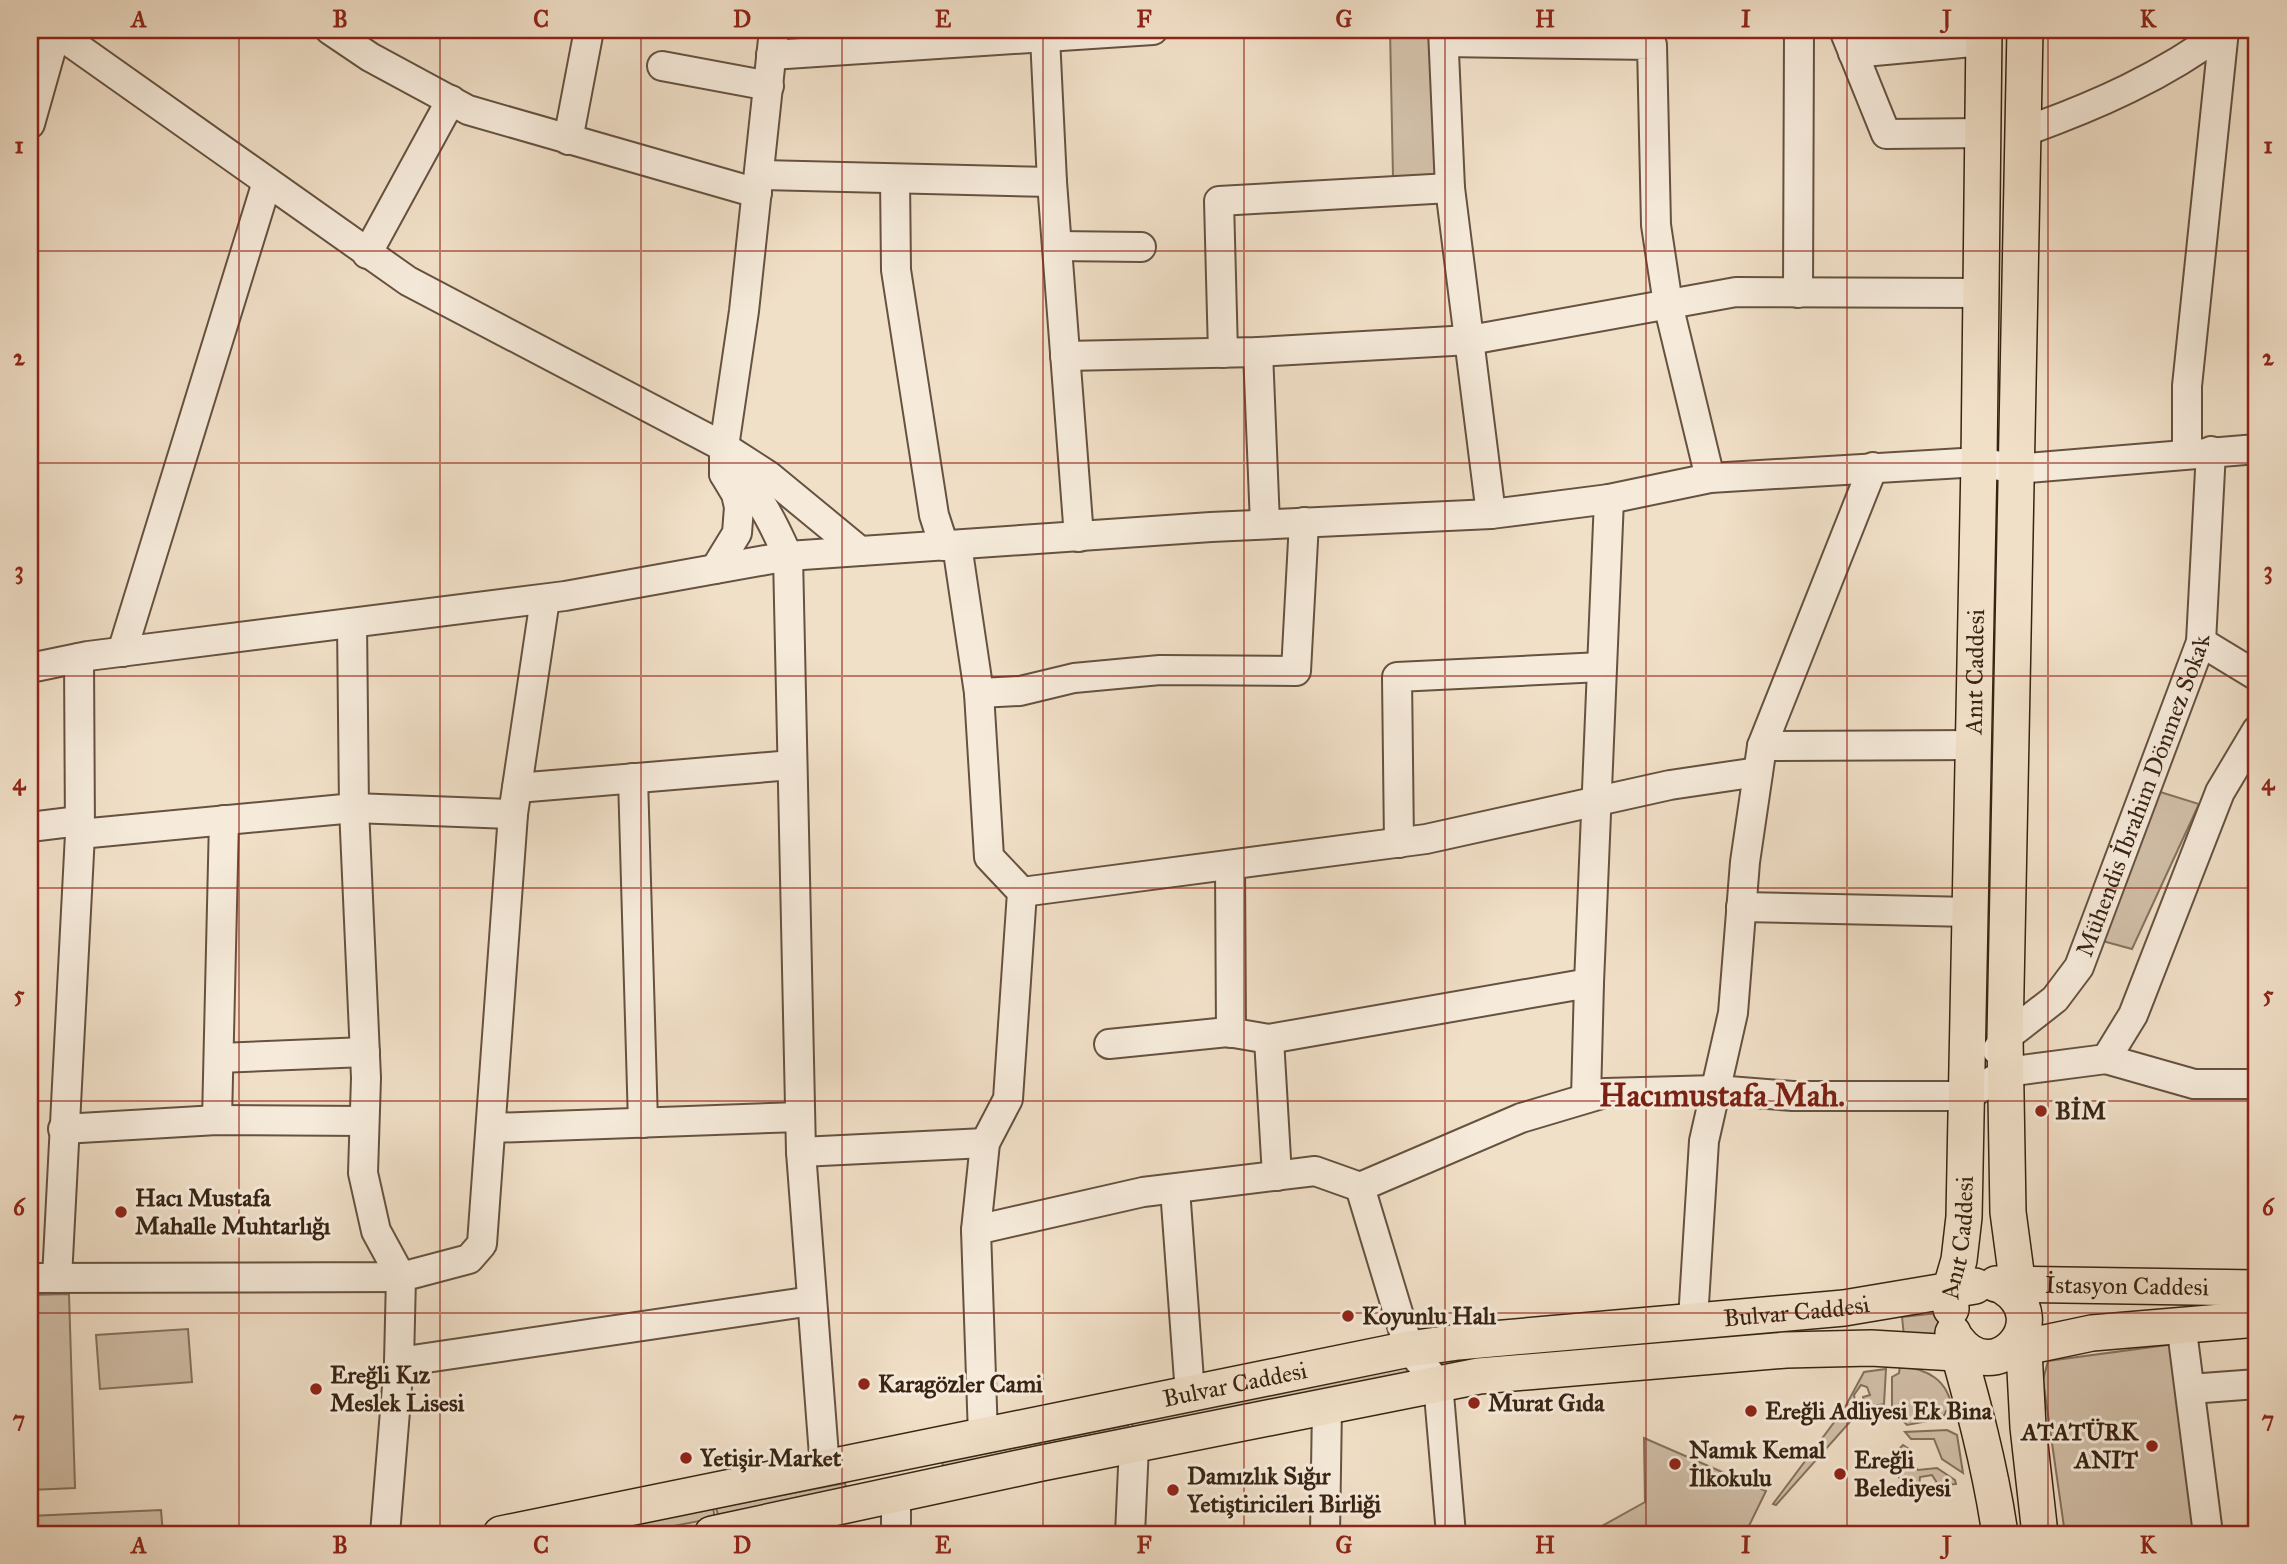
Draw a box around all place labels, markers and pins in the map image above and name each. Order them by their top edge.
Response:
place label: BİM [2055,1096,2106,1126]
marker: BİM [2033,1103,2049,1119]
place label: Hacı Mustafa Mahalle Muhtarlığı [135,1183,331,1241]
marker: Hacı Mustafa Mahalle Muhtarlığı [113,1204,129,1220]
place label: Koyunlu Halı [1362,1301,1496,1331]
marker: Koyunlu Halı [1340,1308,1356,1324]
place label: Ereğli Kız Meslek Lisesi [330,1360,465,1418]
place label: Karagözler Cami [878,1369,1043,1399]
marker: Karagözler Cami [856,1376,872,1392]
marker: Ereğli Kız Meslek Lisesi [308,1381,324,1397]
place label: Murat Gıda [1488,1388,1605,1418]
marker: Murat Gıda [1466,1395,1482,1411]
place label: Ereğli Adliyesi Ek Bina [1765,1396,1993,1426]
marker: Ereğli Adliyesi Ek Bina [1743,1403,1759,1419]
place label: ATATÜRK ANIT [2020,1417,2139,1475]
place label: Namık Kemal İlkokulu [1689,1435,1826,1493]
marker: ATATÜRK ANIT [2144,1438,2160,1454]
place label: Yetişir Market [699,1443,842,1473]
place label: Ereğli Belediyesi [1854,1445,1951,1503]
marker: Yetişir Market [678,1450,694,1466]
marker: Namık Kemal İlkokulu [1667,1456,1683,1472]
place label: Damızlık Sığır Yetiştiricileri Birliği [1186,1461,1381,1519]
marker: Ereğli Belediyesi [1832,1466,1848,1482]
marker: Damızlık Sığır Yetiştiricileri Birliği [1165,1482,1181,1498]

